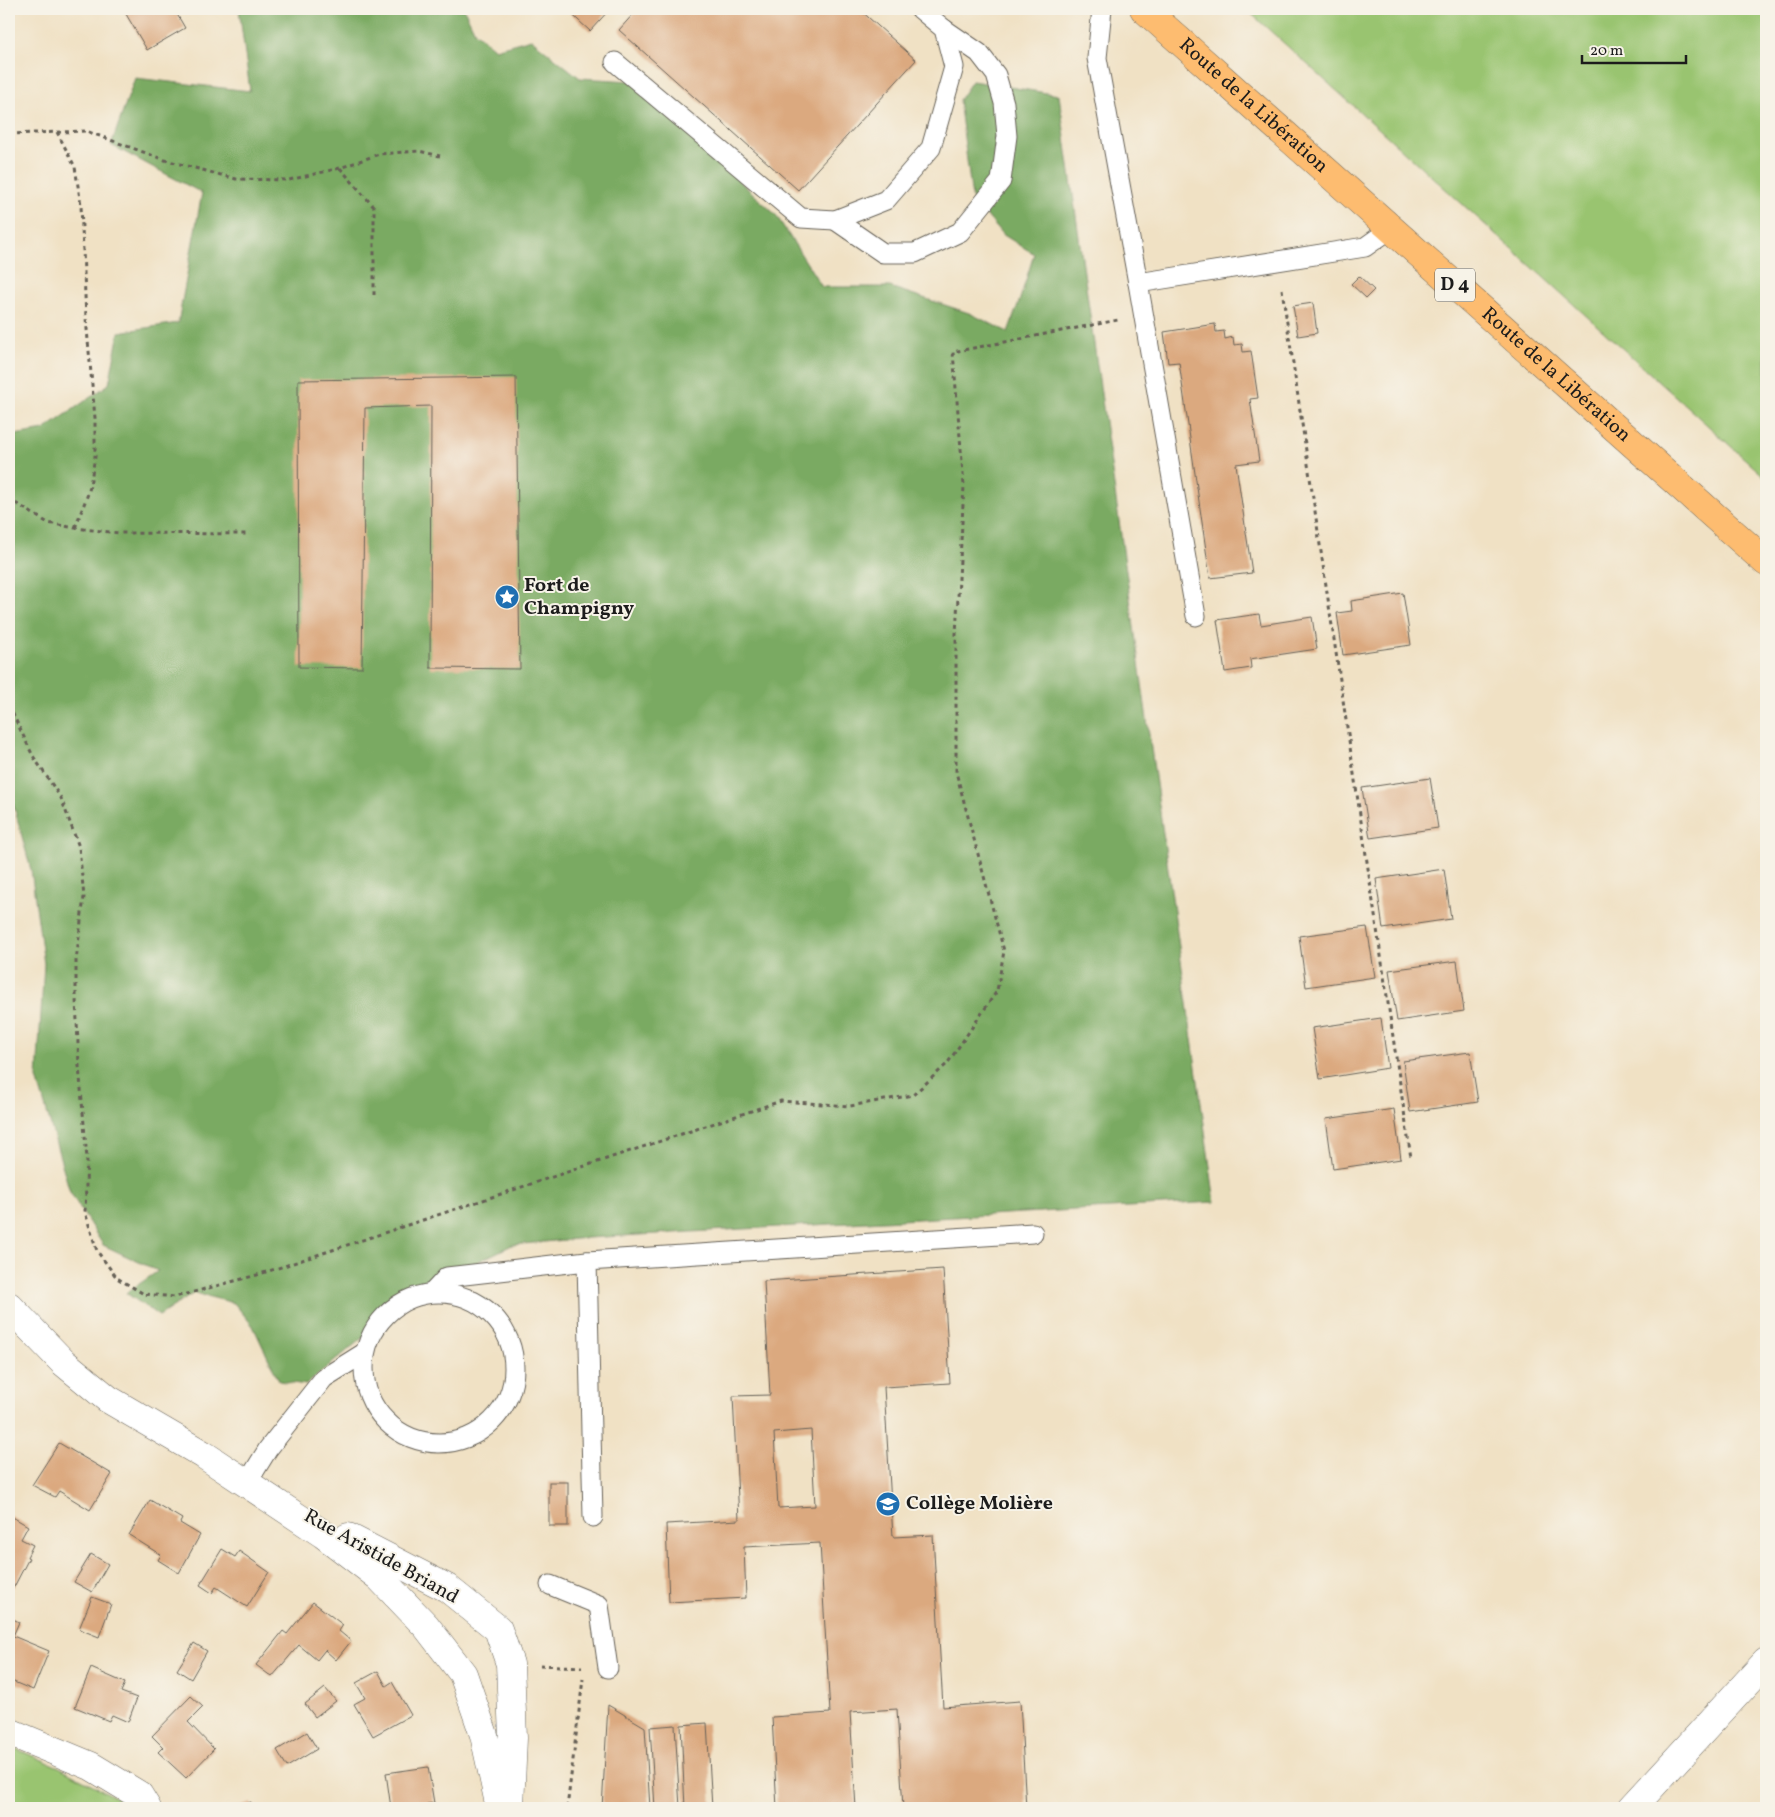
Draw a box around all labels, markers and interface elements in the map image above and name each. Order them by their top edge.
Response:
street label: Route de la Libération [1172,32,1334,180]
scale bar [1582,32,1686,64]
text: 20 m [1590,41,1623,62]
road number: D 4 [1435,268,1475,302]
street label: Route de la Libération [1475,301,1637,449]
place label: Fort de Champigny [524,572,634,623]
place icon: Fort de Champigny [494,584,520,610]
place label: Collège Molière [906,1490,1053,1518]
school or university icon: Collège Molière [875,1491,901,1517]
street label: Rue Aristide Briand [298,1503,464,1611]

